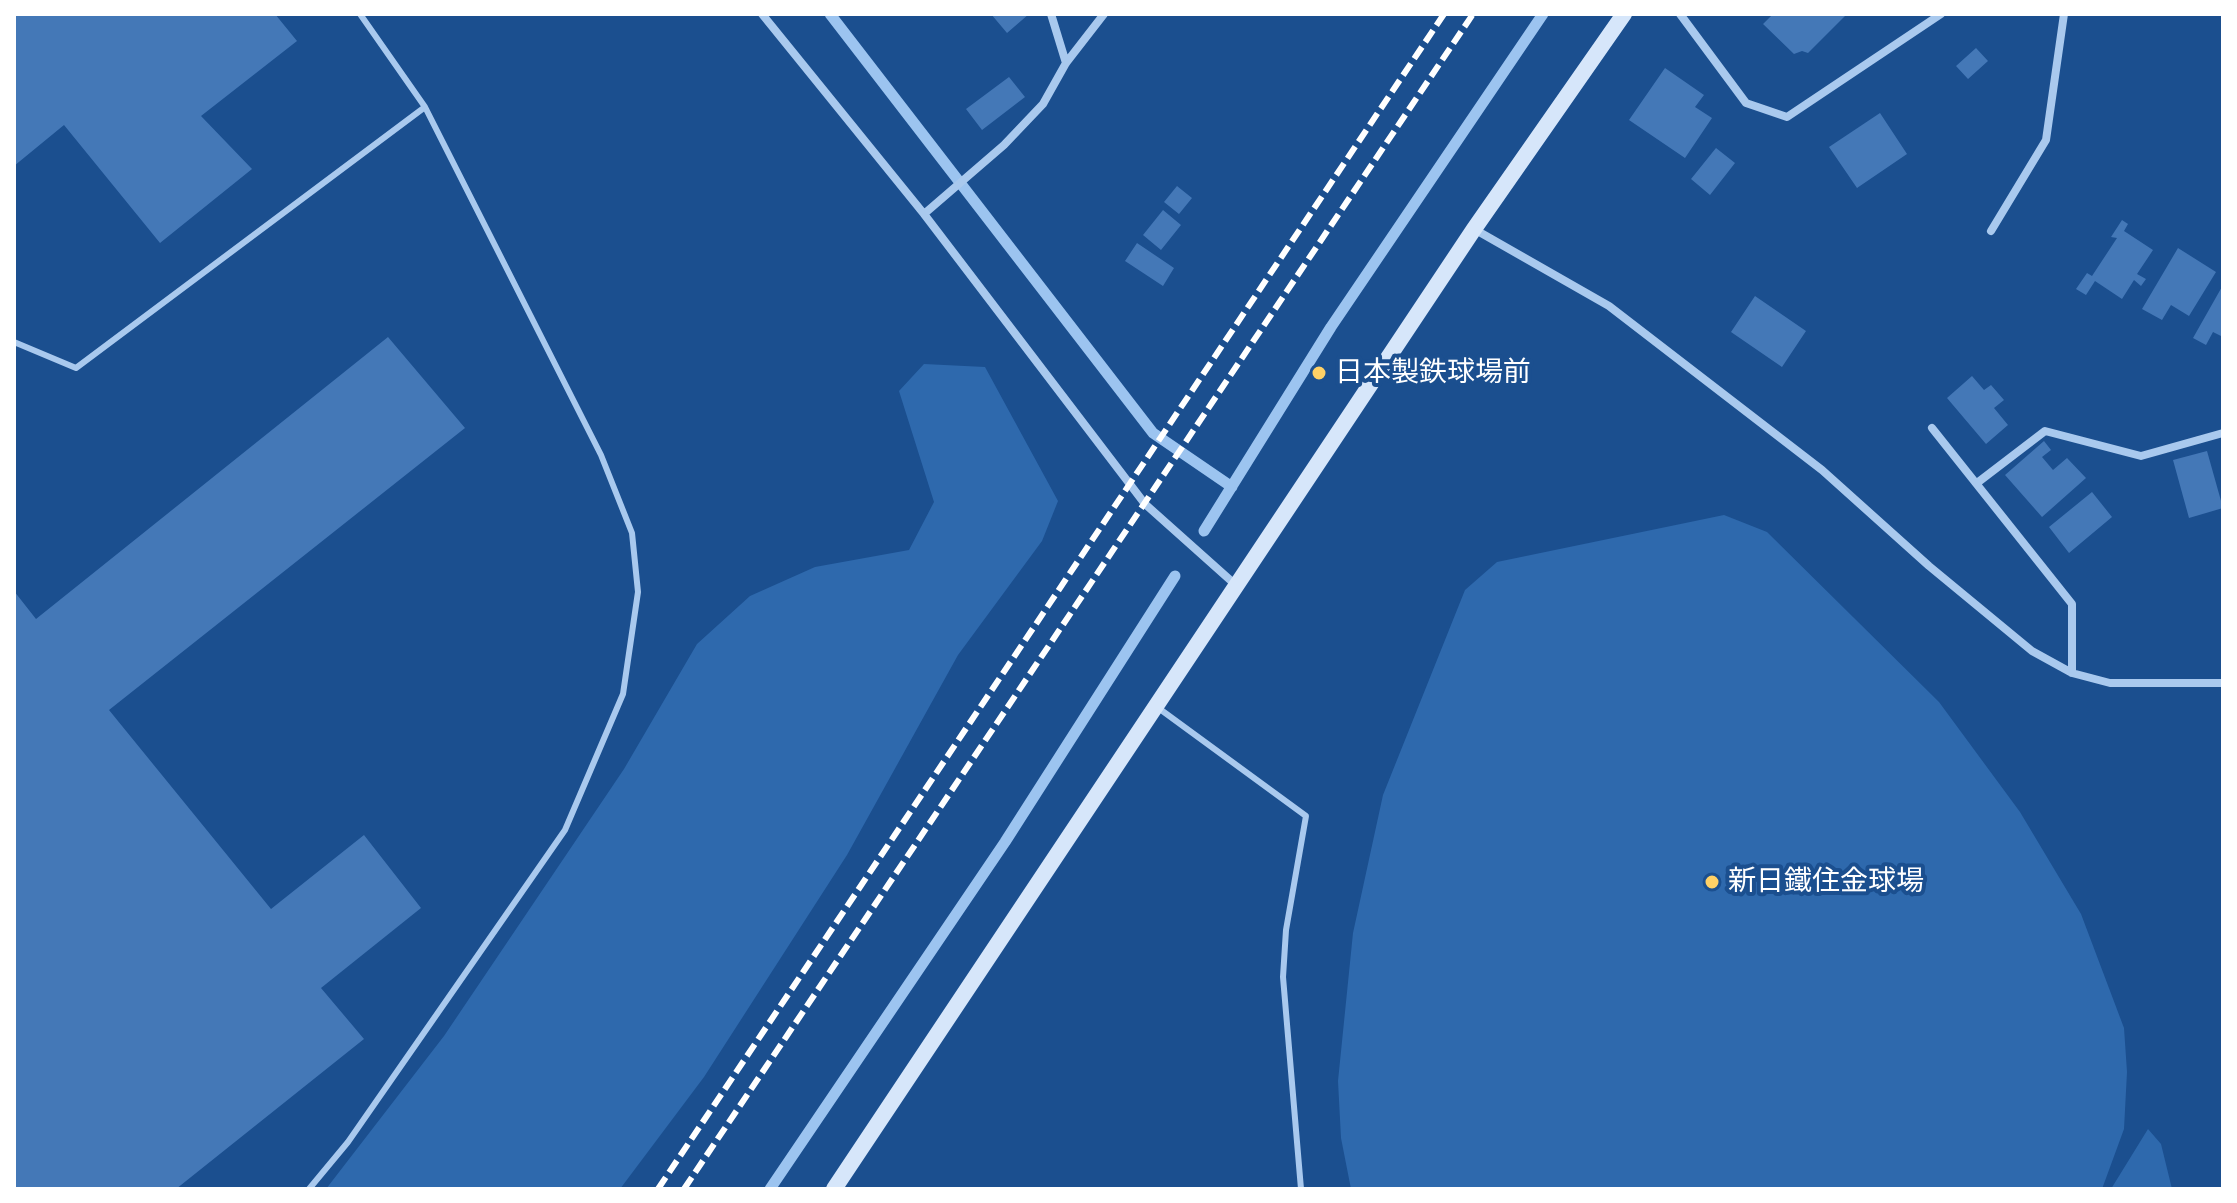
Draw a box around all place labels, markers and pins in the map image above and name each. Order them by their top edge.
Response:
place label: 日本製鉄球場前 [1335,356,1531,390]
marker: 日本製鉄球場前 [1310,364,1328,382]
place label: 新日鐵住金球場 [1728,865,1924,899]
marker: 新日鐵住金球場 [1703,873,1721,891]

